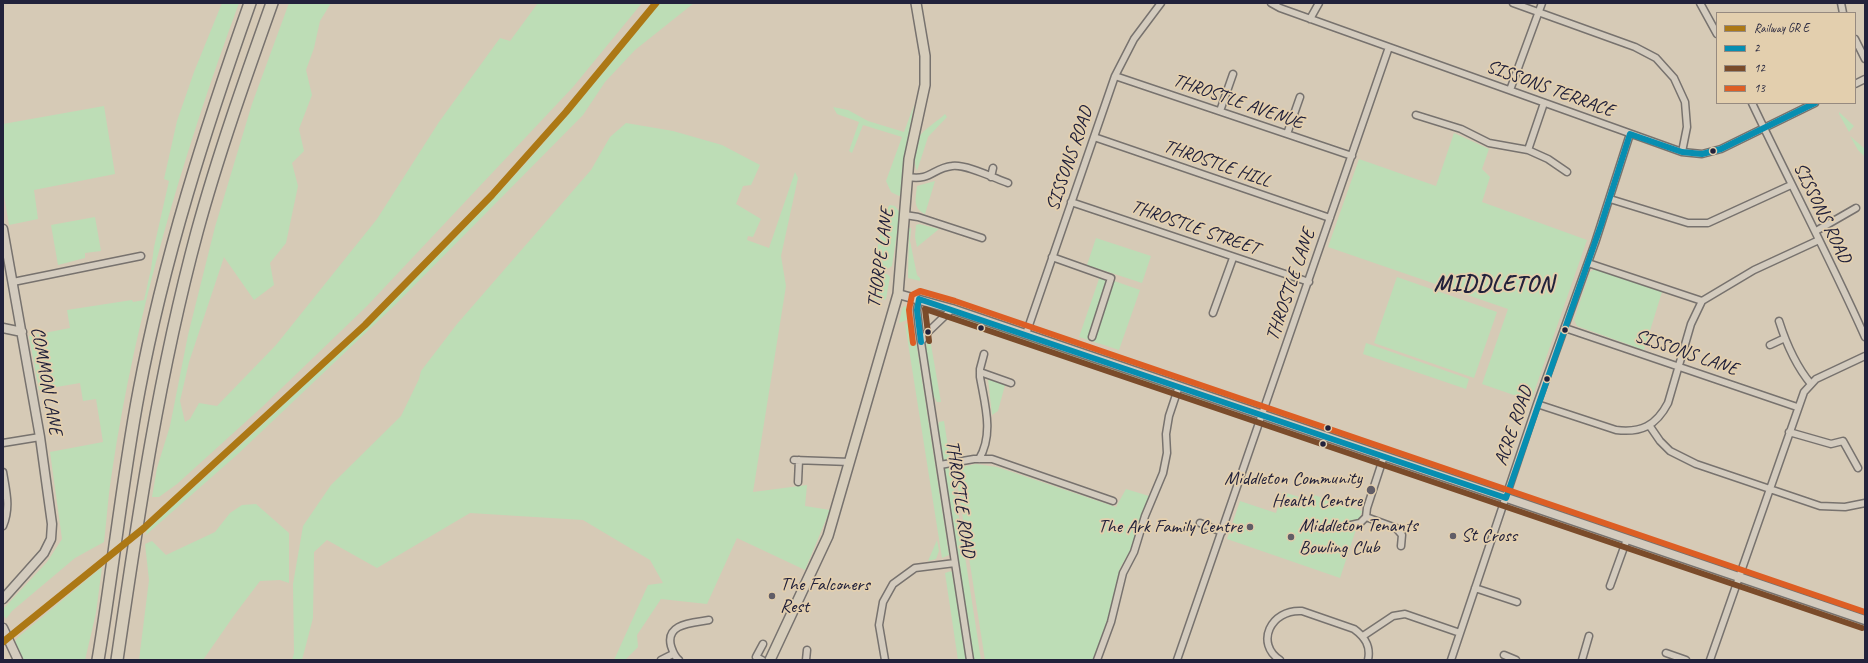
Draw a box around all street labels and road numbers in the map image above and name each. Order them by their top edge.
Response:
street label: SISSONS TERRACE [1483,55,1617,123]
street label: THROSTLE AVENUE [1170,69,1306,135]
street label: SISSONS ROAD [1041,104,1099,214]
street label: THROSTLE HILL [1160,135,1274,193]
street label: SISSONS ROAD [1788,159,1856,267]
street label: THROSTLE STREET [1128,195,1262,261]
street label: THORPE LANE [863,207,899,309]
street label: THROSTLE LANE [1261,226,1321,344]
street label: COMMON LANE [25,325,67,437]
street label: SISSONS LANE [1631,325,1741,381]
street label: ACRE ROAD [1490,383,1538,469]
street label: THROSTLE ROAD [940,439,980,559]

